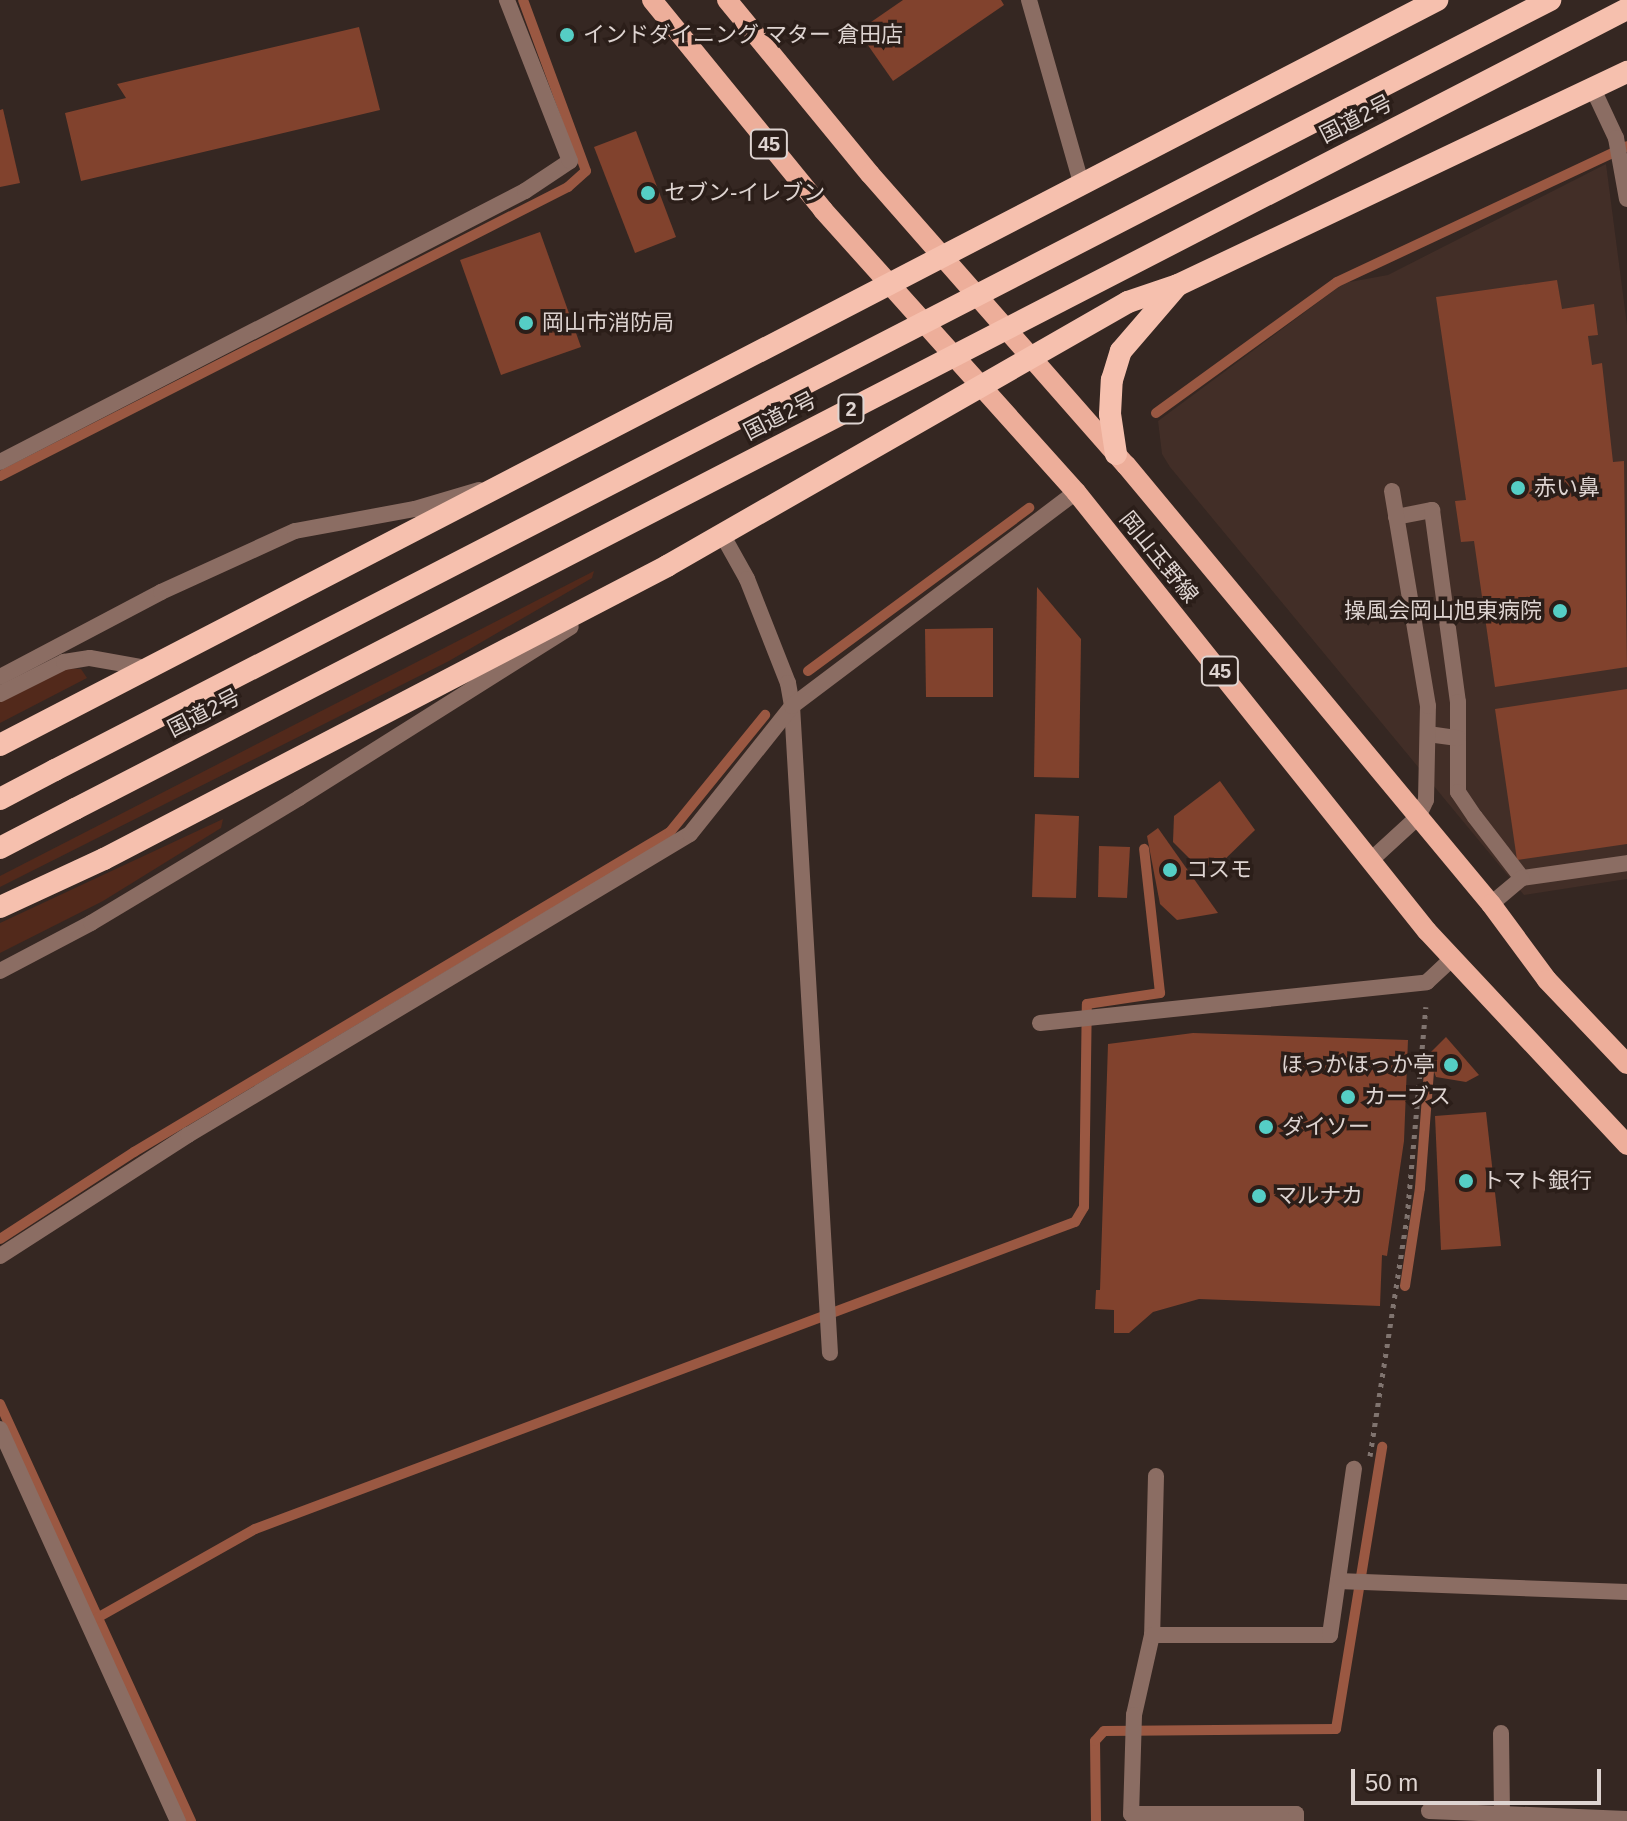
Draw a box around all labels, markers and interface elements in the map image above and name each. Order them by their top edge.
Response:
place label: インドダイニング マター 倉田店 [583,22,903,48]
marker: インドダイニング マター 倉田店 [558,26,576,44]
street label: 国道2号 [1315,89,1397,149]
road number: 45 [749,128,789,160]
place label: セブン-イレブン [664,180,825,206]
marker: セブン-イレブン [639,184,657,202]
place label: 岡山市消防局 [542,310,674,336]
marker: 岡山市消防局 [517,314,535,332]
street label: 国道2号 [739,386,821,446]
road number: 2 [837,393,865,425]
place label: 赤い鼻 [1534,475,1600,501]
marker: 赤い鼻 [1509,479,1527,497]
street label: 岡山玉野線 [1114,506,1204,608]
place label: 操風会岡山旭東病院 [1344,598,1542,624]
marker: 操風会岡山旭東病院 [1549,600,1571,622]
road number: 45 [1200,655,1240,687]
street label: 国道2号 [163,683,245,743]
place label: コスモ [1186,857,1252,883]
marker: コスモ [1161,861,1179,879]
place label: ほっかほっか亭 [1281,1052,1435,1078]
marker: ほっかほっか亭 [1442,1056,1460,1074]
place label: カーブス [1364,1084,1452,1110]
marker: カーブス [1339,1088,1357,1106]
place label: ダイソー [1282,1114,1370,1140]
marker: ダイソー [1257,1118,1275,1136]
place label: トマト銀行 [1482,1168,1592,1194]
marker: トマト銀行 [1457,1172,1475,1190]
place label: マルナカ [1275,1183,1363,1209]
marker: マルナカ [1250,1187,1268,1205]
scale bar [1355,1753,1605,1803]
text: 50 m [1365,1769,1418,1796]

